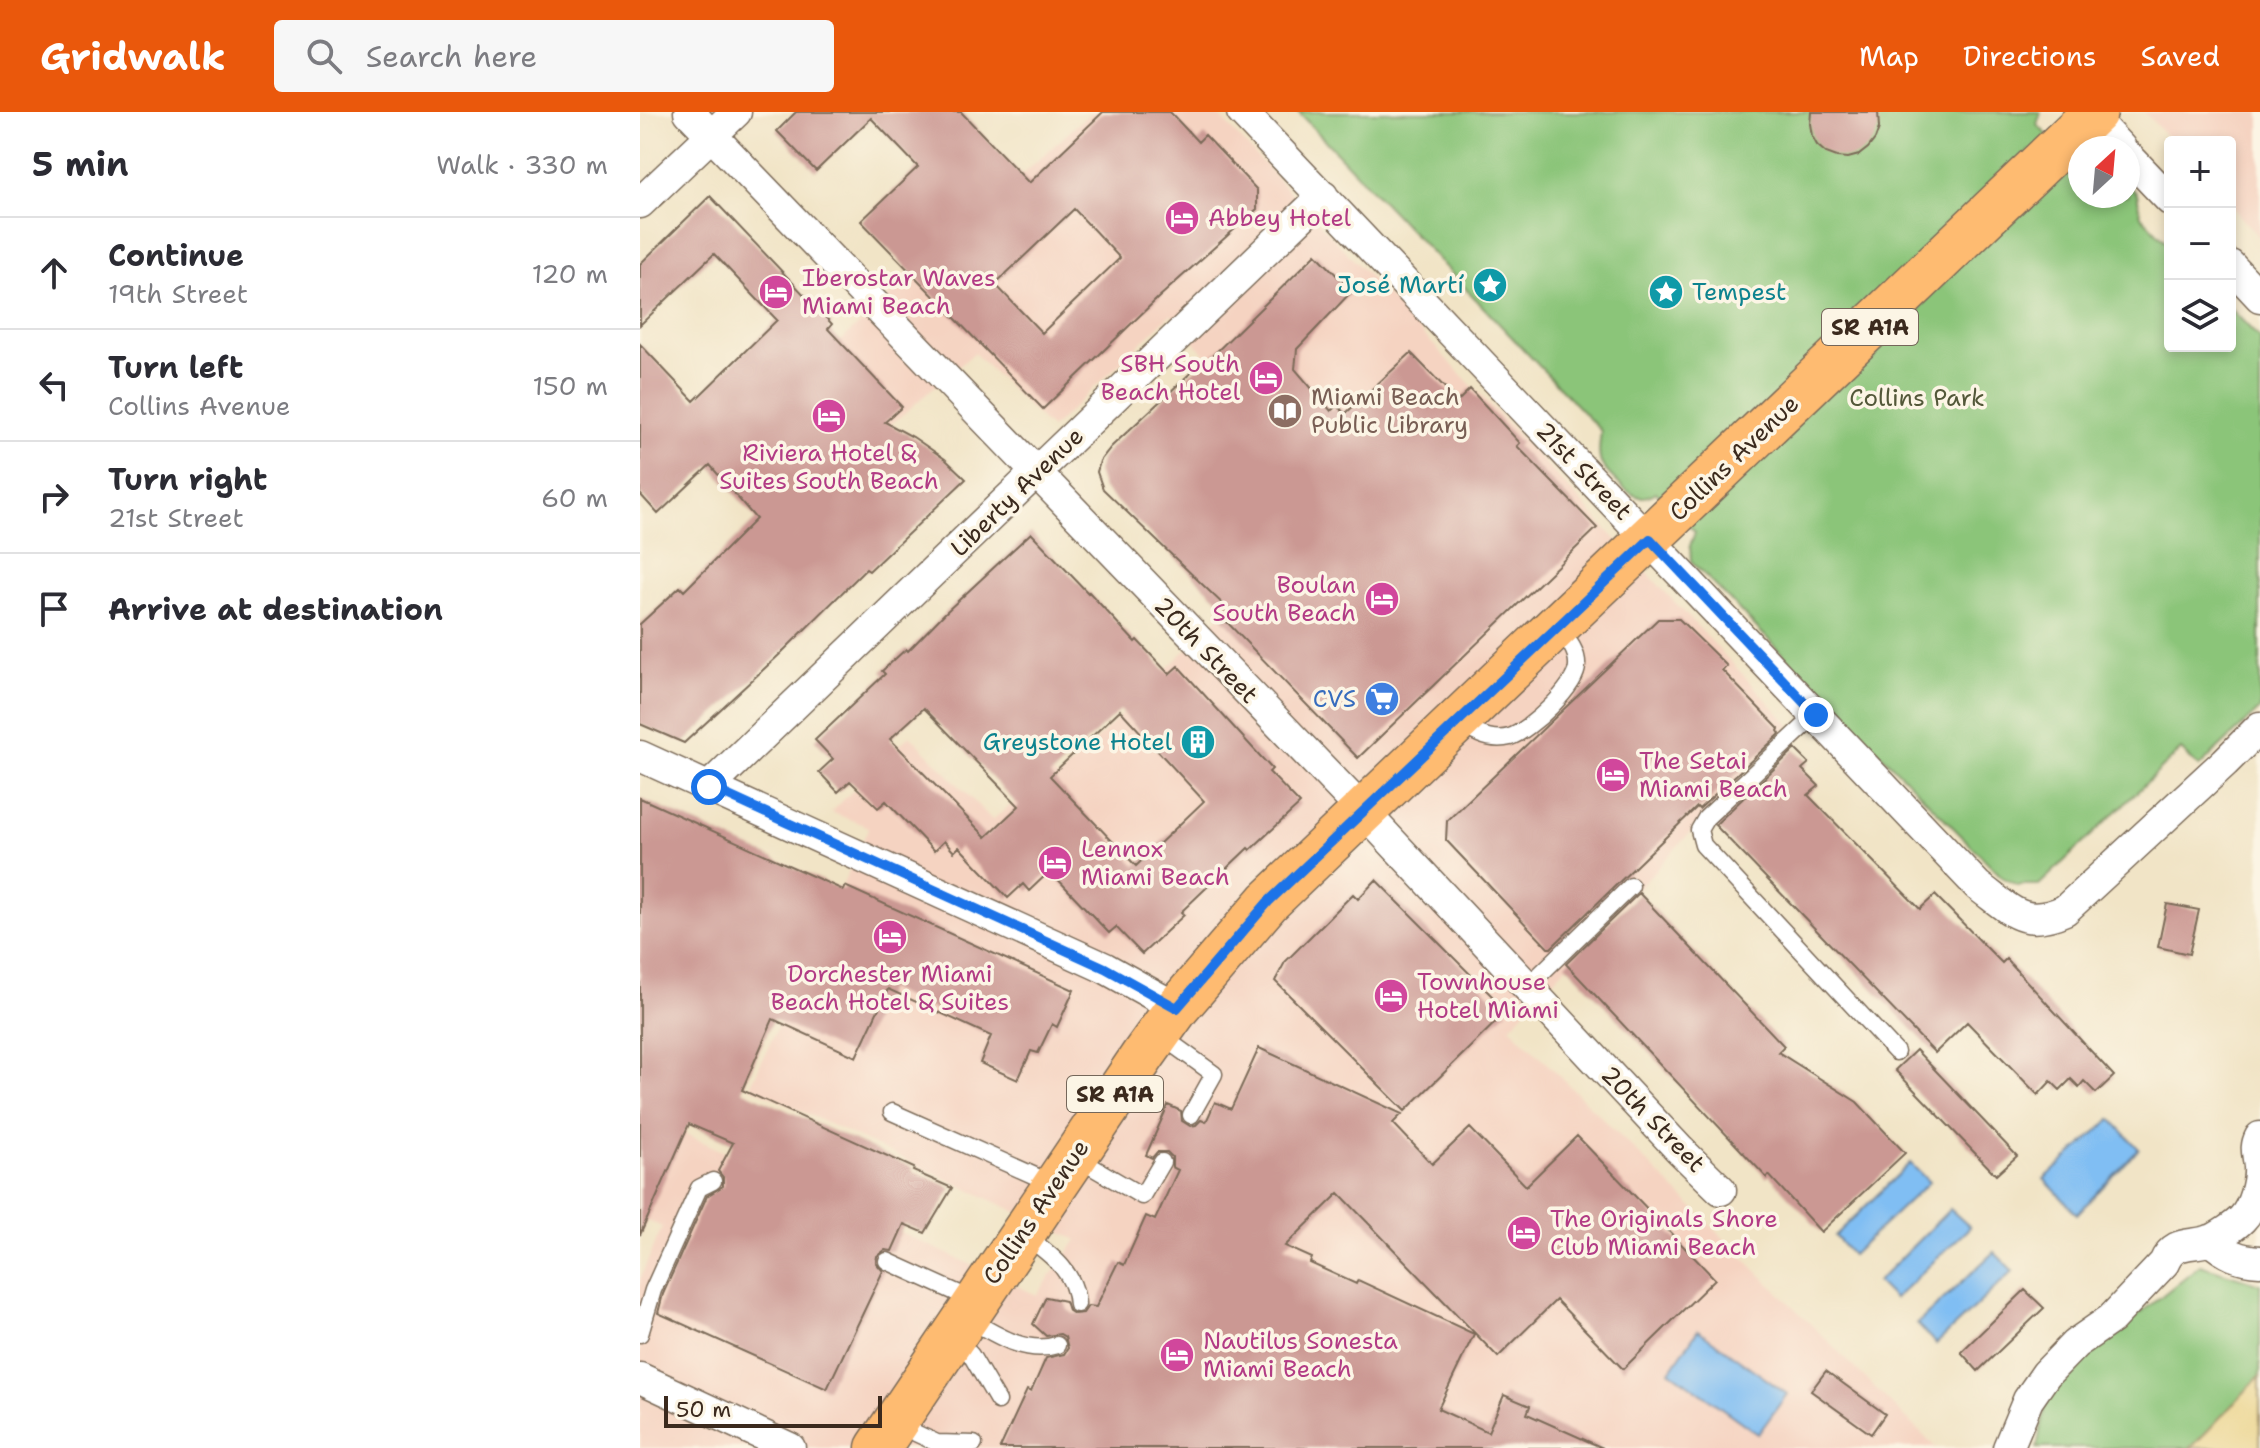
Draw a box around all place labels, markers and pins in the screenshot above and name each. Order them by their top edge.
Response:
hotel icon: Abbey Hotel [1163,199,1201,237]
place label: Abbey Hotel [1208,202,1352,234]
place label: Iberostar Waves Miami Beach [802,262,996,322]
place icon: José Martí [1471,266,1509,304]
place label: José Martí [1337,269,1464,301]
hotel icon: Iberostar Waves Miami Beach [757,273,795,311]
place icon: Tempest [1647,273,1685,311]
place label: Tempest [1692,276,1787,308]
place label: SBH South Beach Hotel [1101,348,1241,408]
hotel icon: SBH South Beach Hotel [1247,359,1285,397]
place label: Miami Beach Public Library [1311,381,1468,441]
library icon: Miami Beach Public Library [1266,392,1304,430]
hotel icon: Riviera Hotel & Suites South Beach [810,397,848,435]
place label: Riviera Hotel & Suites South Beach [719,437,939,497]
place label: Boulan South Beach [1213,569,1356,629]
hotel icon: Boulan South Beach [1363,580,1401,618]
supermarket icon: CVS [1363,680,1401,718]
place label: CVS [1313,683,1356,715]
building icon: Greystone Hotel [1179,723,1217,761]
place label: Greystone Hotel [983,726,1173,758]
place label: The Setai Miami Beach [1639,745,1788,805]
hotel icon: The Setai Miami Beach [1594,756,1632,794]
place label: Lennox Miami Beach [1081,833,1230,893]
hotel icon: Lennox Miami Beach [1036,844,1074,882]
hotel icon: Dorchester Miami Beach Hotel & Suites [871,918,909,956]
place label: Dorchester Miami Beach Hotel & Suites [771,958,1009,1018]
place label: Townhouse Hotel Miami [1417,966,1559,1026]
hotel icon: Townhouse Hotel Miami [1372,977,1410,1015]
place label: The Originals Shore Club Miami Beach [1550,1203,1778,1263]
hotel icon: The Originals Shore Club Miami Beach [1505,1214,1543,1252]
place label: Nautilus Sonesta Miami Beach [1203,1325,1398,1385]
hotel icon: Nautilus Sonesta Miami Beach [1158,1336,1196,1374]

